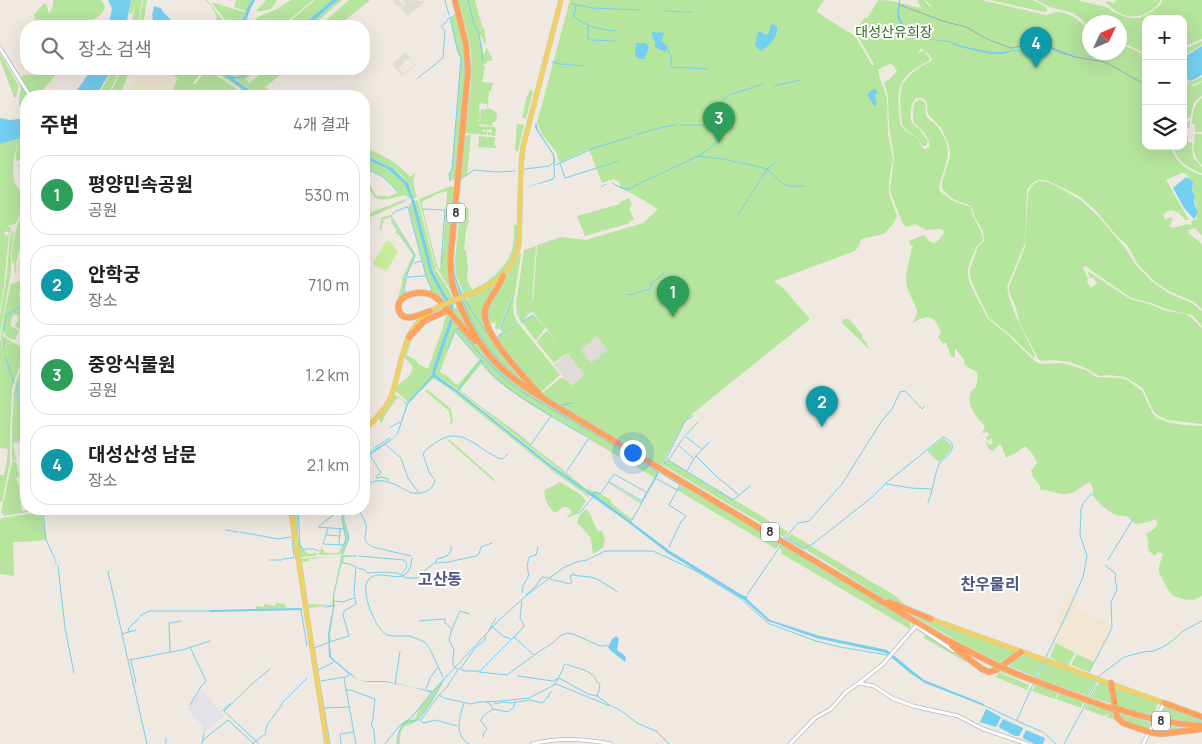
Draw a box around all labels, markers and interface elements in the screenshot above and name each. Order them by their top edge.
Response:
north arrow [1082,15,1127,60]
map controls [1142,15,1187,150]
button: + [1142,15,1187,60]
search box [20,20,370,75]
park label: 대성산유희장 [855,22,933,41]
pin: 4 [1020,27,1052,68]
icon: search [38,34,66,62]
text: 장소 검색 [78,36,152,62]
button: − [1142,60,1187,105]
pin: 3 [703,102,735,143]
button: layers [1142,105,1187,150]
text: 주변 [40,110,79,138]
text: 4개 결과 [293,113,350,135]
text: 평양민속공원 [88,171,193,197]
text: 1 [53,184,61,206]
text: 530 m [304,184,349,206]
text: 공원 [88,199,117,221]
road number: 8 [447,204,465,222]
text: 안학궁 [88,261,140,287]
text: 2 [52,274,62,296]
text: 710 m [308,274,349,296]
pin: 1 [657,276,689,317]
text: 장소 [88,289,117,311]
text: 중앙식물원 [88,351,175,377]
text: 3 [52,364,62,386]
text: 1.2 km [306,364,349,386]
text: 공원 [88,379,117,401]
pin: 2 [806,386,838,427]
your location [620,440,646,466]
text: 대성산성 남문 [88,441,197,467]
text: 4 [52,454,62,476]
text: 2.1 km [307,454,349,476]
text: 장소 [88,469,117,491]
road number: 8 [761,522,779,542]
district label: 고산동 [418,568,462,590]
district label: 찬우물리 [961,573,1019,595]
road number: 8 [1152,711,1170,730]

